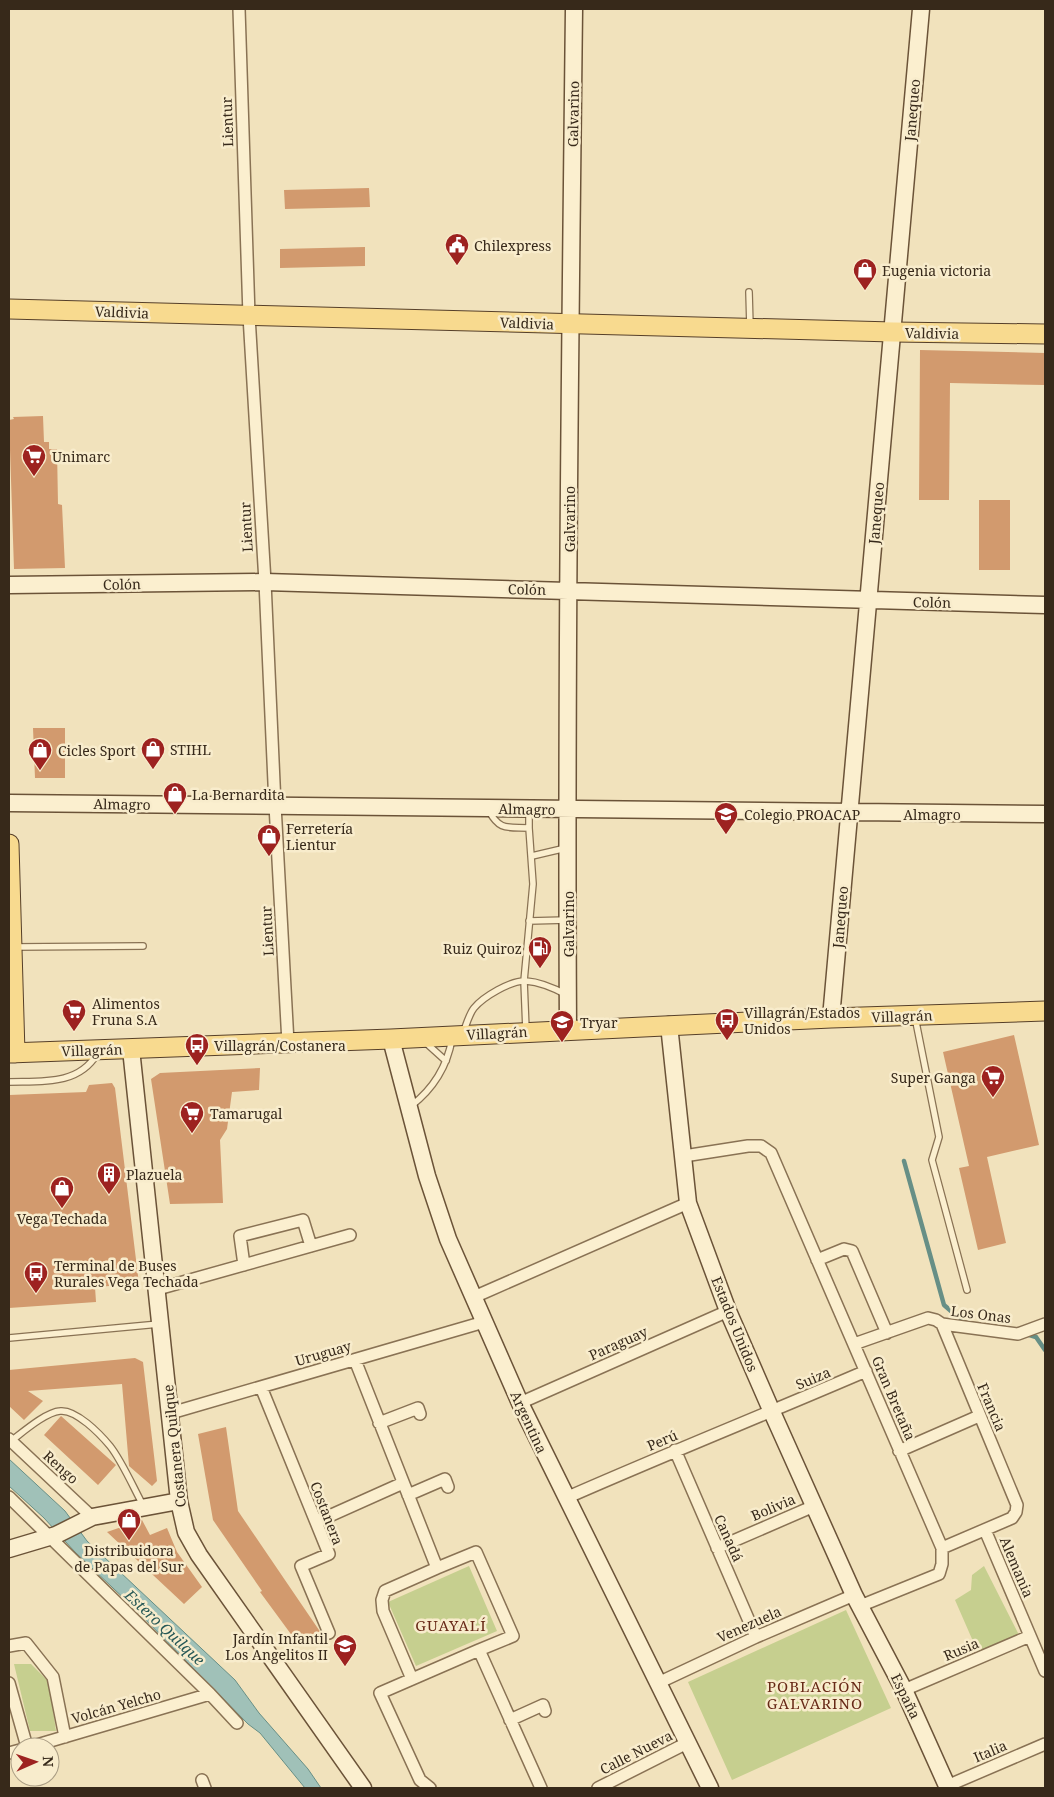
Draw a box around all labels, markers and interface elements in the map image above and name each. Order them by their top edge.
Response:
street label: Janequeo [900,78,924,143]
street label: Galvarino [563,81,583,147]
street label: Lientur [217,96,237,147]
public building icon: Chilexpress [444,232,470,266]
place label: Chilexpress [474,236,551,255]
shop icon: Eugenia victoria [852,257,878,291]
place label: Eugenia victoria [882,261,991,280]
street label: Valdivia [94,302,150,322]
street label: Valdivia [499,313,555,333]
street label: Valdivia [905,323,959,343]
supermarket icon: Unimarc [21,443,47,477]
place label: Unimarc [52,447,110,466]
street label: Janequeo [864,481,888,546]
street label: Galvarino [560,486,579,552]
street label: Lientur [235,501,257,553]
street label: Colón [103,574,141,594]
street label: Colón [508,579,546,599]
street label: Colón [913,592,951,612]
shop icon: STIHL [140,736,166,770]
shop icon: Cicles Sport [27,737,53,771]
place label: STIHL [170,740,211,759]
place label: Cicles Sport [58,741,136,760]
shop icon: La Bernardita [162,781,188,815]
place label: La Bernardita [192,785,285,804]
street label: Almagro [93,794,151,814]
street label: Almagro [498,799,556,819]
school or university icon: Colegio PROACAP [713,801,739,835]
place label: Colegio PROACAP [744,805,860,824]
street label: Almagro [903,805,961,824]
place label: Ferretería Lientur [286,819,353,854]
shop icon: Ferretería Lientur [256,823,282,857]
street label: Janequeo [828,885,852,950]
street label: Galvarino [559,891,578,957]
street label: Lientur [256,905,278,957]
fuel station icon: Ruiz Quiroz [527,935,553,969]
place label: Ruiz Quiroz [443,939,522,958]
place label: Alimentos Fruna S.A [92,994,160,1029]
supermarket icon: Alimentos Fruna S.A [61,998,87,1032]
place label: Villagrán/Estados Unidos [744,1003,860,1038]
street label: Villagrán [871,1005,933,1027]
bus stop icon: Villagrán/Estados Unidos [714,1007,740,1041]
school or university icon: Tryar [549,1009,575,1043]
place label: Tryar [580,1013,618,1032]
street label: Villagrán [466,1022,528,1044]
bus stop icon: Villagrán/Costanera [184,1032,210,1066]
place label: Villagrán/Costanera [214,1036,346,1055]
street label: Villagrán [61,1039,123,1061]
supermarket icon: Super Ganga [980,1064,1006,1098]
place label: Super Ganga [891,1068,976,1087]
supermarket icon: Tamarugal [179,1100,205,1134]
place label: Tamarugal [210,1104,283,1123]
building icon: Plazuela [96,1161,122,1195]
place label: Plazuela [126,1165,183,1184]
shop icon: Vega Techada [49,1175,75,1209]
place label: Vega Techada [17,1209,107,1228]
place label: Terminal de Buses Rurales Vega Techada [54,1256,199,1291]
bus stop icon: Terminal de Buses Rurales Vega Techada [23,1260,49,1294]
street label: Estados Unidos [707,1274,763,1374]
street label: Los Onas [950,1301,1012,1327]
street label: Paraguay [586,1322,650,1364]
street label: Uruguay [293,1336,353,1370]
street label: Gran Bretaña [868,1353,920,1443]
street label: Suiza [793,1362,833,1394]
street label: Francia [973,1380,1011,1434]
street label: Costanera Quilque [158,1384,190,1508]
street label: Argentina [506,1388,552,1456]
street label: Perú [644,1425,680,1455]
street label: Rengo [39,1446,83,1488]
street label: Costanera [306,1479,348,1548]
street label: Bolivia [748,1489,798,1525]
shop icon: Distribuidora de Papas del Sur [116,1507,142,1541]
street label: Canadá [710,1511,748,1565]
street label: Alemania [996,1534,1038,1600]
place label: Distribuidora de Papas del Sur [74,1541,184,1576]
water label: Estero Quilque [120,1584,210,1670]
street label: Venezuela [714,1601,784,1647]
district label: GUAYALÍ [415,1615,487,1635]
place label: Jardín Infantil Los Angelitos II [225,1629,329,1664]
school or university icon: Jardín Infantil Los Angelitos II [332,1633,358,1667]
street label: Rusia [940,1633,982,1665]
street label: España [887,1670,925,1722]
district label: POBLACIÓN GALVARINO [767,1676,863,1713]
street label: Volcán Yelcho [69,1684,163,1728]
street label: Calle Nueva [596,1725,676,1778]
street label: Italia [970,1735,1010,1767]
north arrow [10,1737,60,1787]
text: N [39,1756,58,1767]

